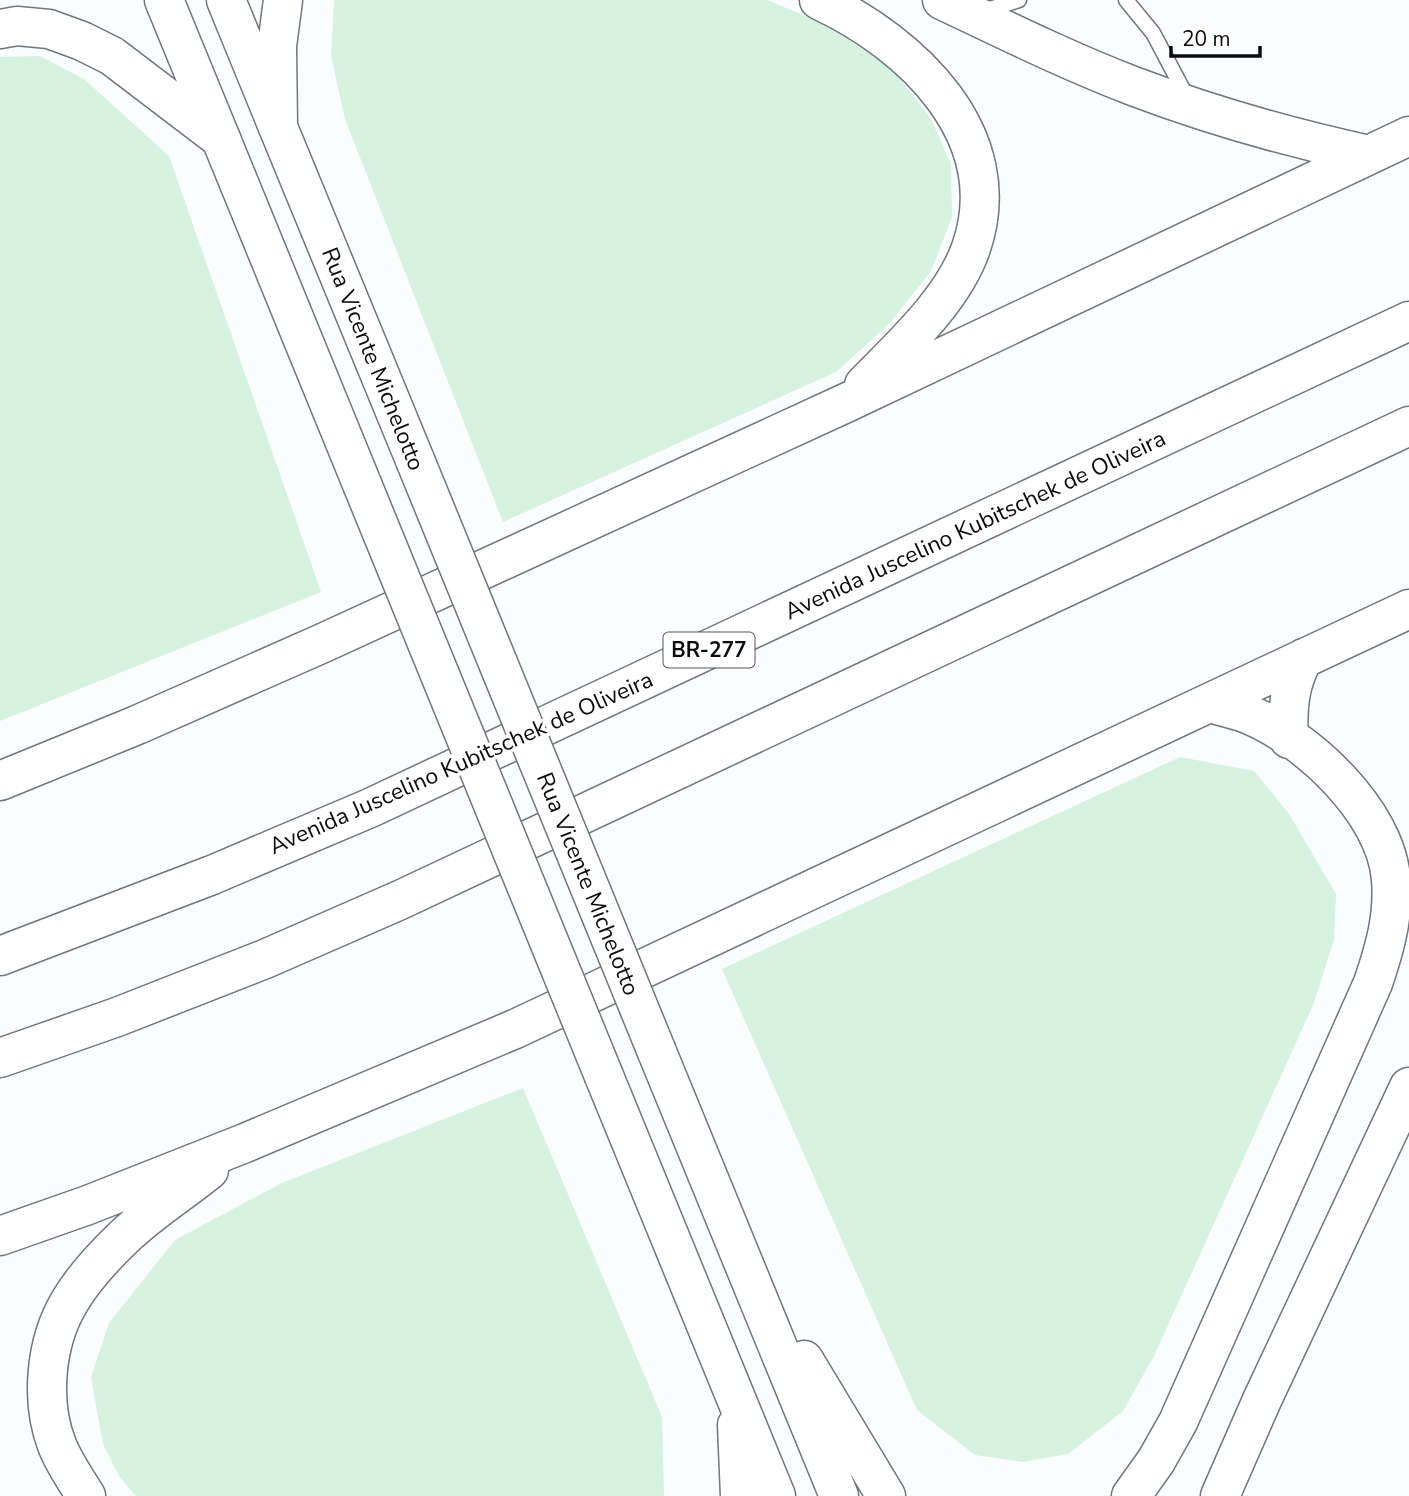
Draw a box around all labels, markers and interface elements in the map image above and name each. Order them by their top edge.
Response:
scale bar [1171,14,1260,58]
text: 20 m [1182,25,1231,53]
street label: Rua Vicente Michelotto [314,243,432,475]
street label: Avenida Juscelino Kubitschek de Oliveira [779,423,1171,627]
road number: BR-277 [664,632,754,668]
street label: Avenida Juscelino Kubitschek de Oliveira [264,664,658,862]
street label: Rua Vicente Michelotto [529,768,647,1000]

